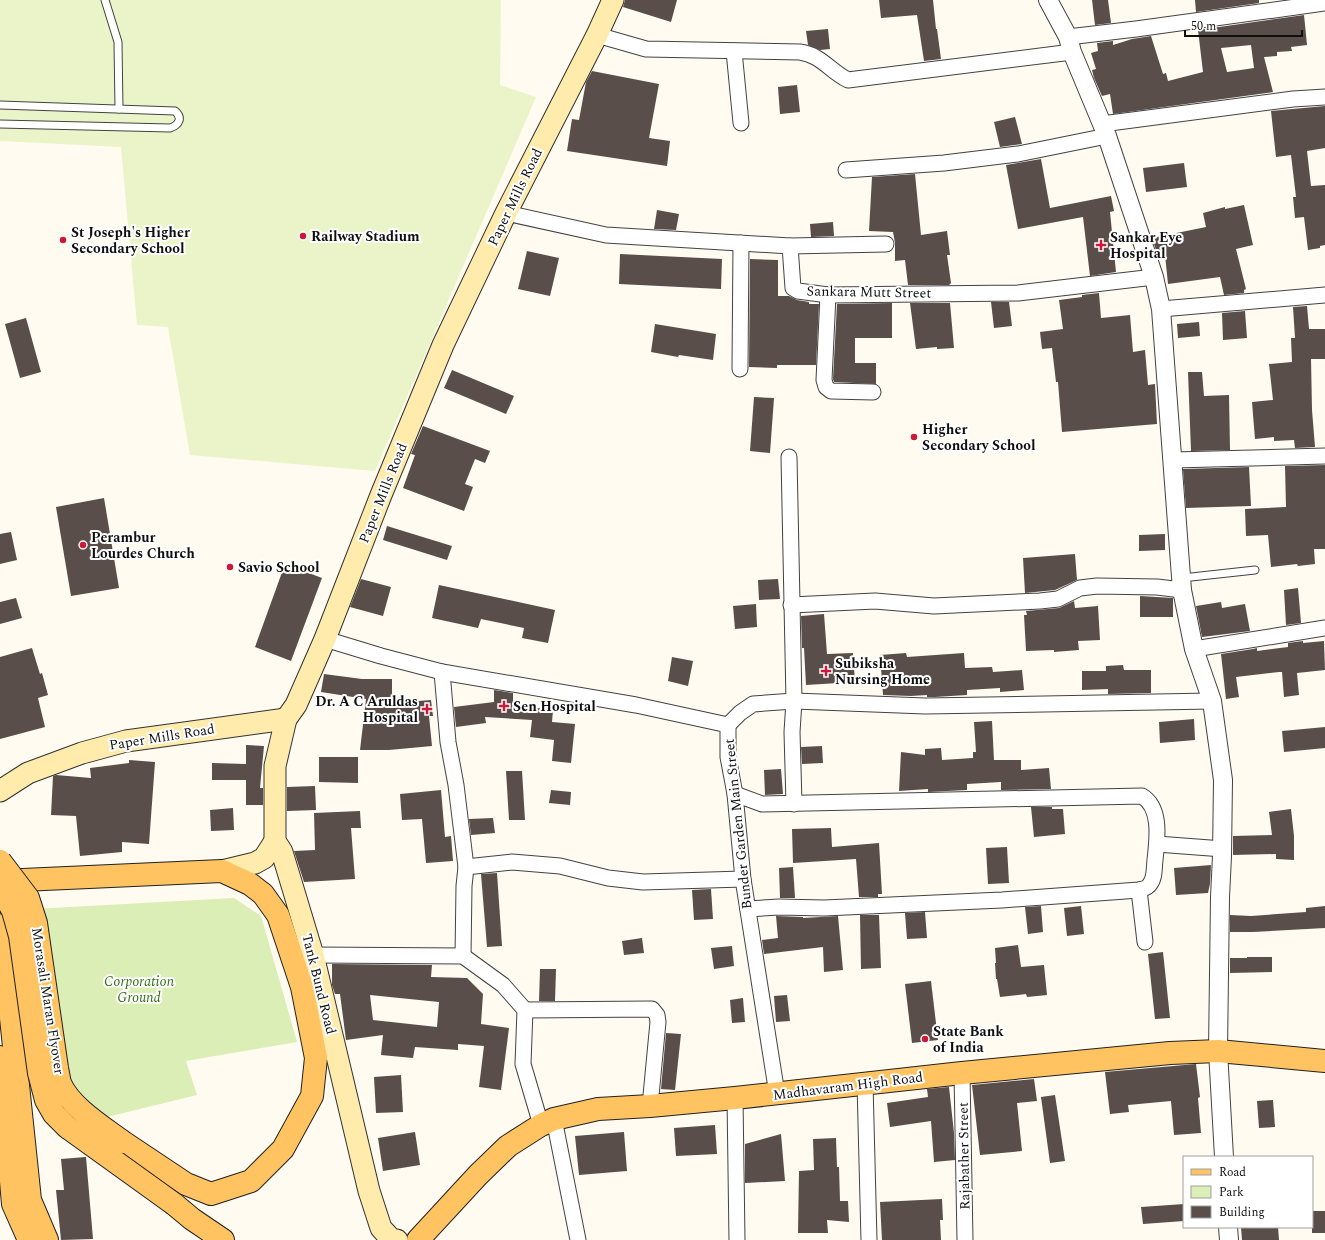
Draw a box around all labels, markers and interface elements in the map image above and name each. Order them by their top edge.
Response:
scale bar [1185,12,1302,38]
text: 50 m [1191,17,1216,36]
street label: Paper Mills Road [482,144,548,249]
place label: St Joseph's Higher Secondary School [71,222,190,259]
place label: Railway Stadium [311,226,420,247]
place label: Sankar Eye Hospital [1110,227,1182,264]
marker: Railway Stadium [298,231,308,241]
marker: St Joseph's Higher Secondary School [58,235,68,245]
marker: Sankar Eye Hospital [1095,239,1107,251]
street label: Sankara Mutt Street [807,280,932,304]
place label: Higher Secondary School [922,419,1036,456]
marker: Higher Secondary School [909,432,919,442]
street label: Paper Mills Road [353,440,413,546]
place label: Perambur Lourdes Church [91,527,195,564]
marker: Perambur Lourdes Church [78,540,88,550]
place label: Savio School [238,557,320,578]
marker: Savio School [225,562,235,572]
place label: Subiksha Nursing Home [835,653,930,690]
marker: Subiksha Nursing Home [820,665,832,677]
place label: Dr. A C Aruldas Hospital [315,691,418,728]
place label: Sen Hospital [513,696,596,717]
marker: Sen Hospital [498,700,510,712]
marker: Dr. A C Aruldas Hospital [421,703,433,715]
street label: Paper Mills Road [108,718,216,756]
street label: Bunder Garden Main Street [719,738,757,910]
street label: Morasali Maran Flyover [26,926,70,1076]
street label: Tank Bund Road [296,931,342,1037]
park label: Corporation Ground [104,971,175,1008]
place label: State Bank of India [933,1021,1004,1058]
marker: State Bank of India [920,1034,930,1044]
street label: Madhavaram High Road [772,1066,924,1106]
street label: Rajabather Street [953,1102,975,1210]
legend [1183,1156,1313,1228]
text: Road [1219,1163,1246,1182]
text: Park [1219,1183,1244,1202]
text: Building [1219,1203,1265,1222]

